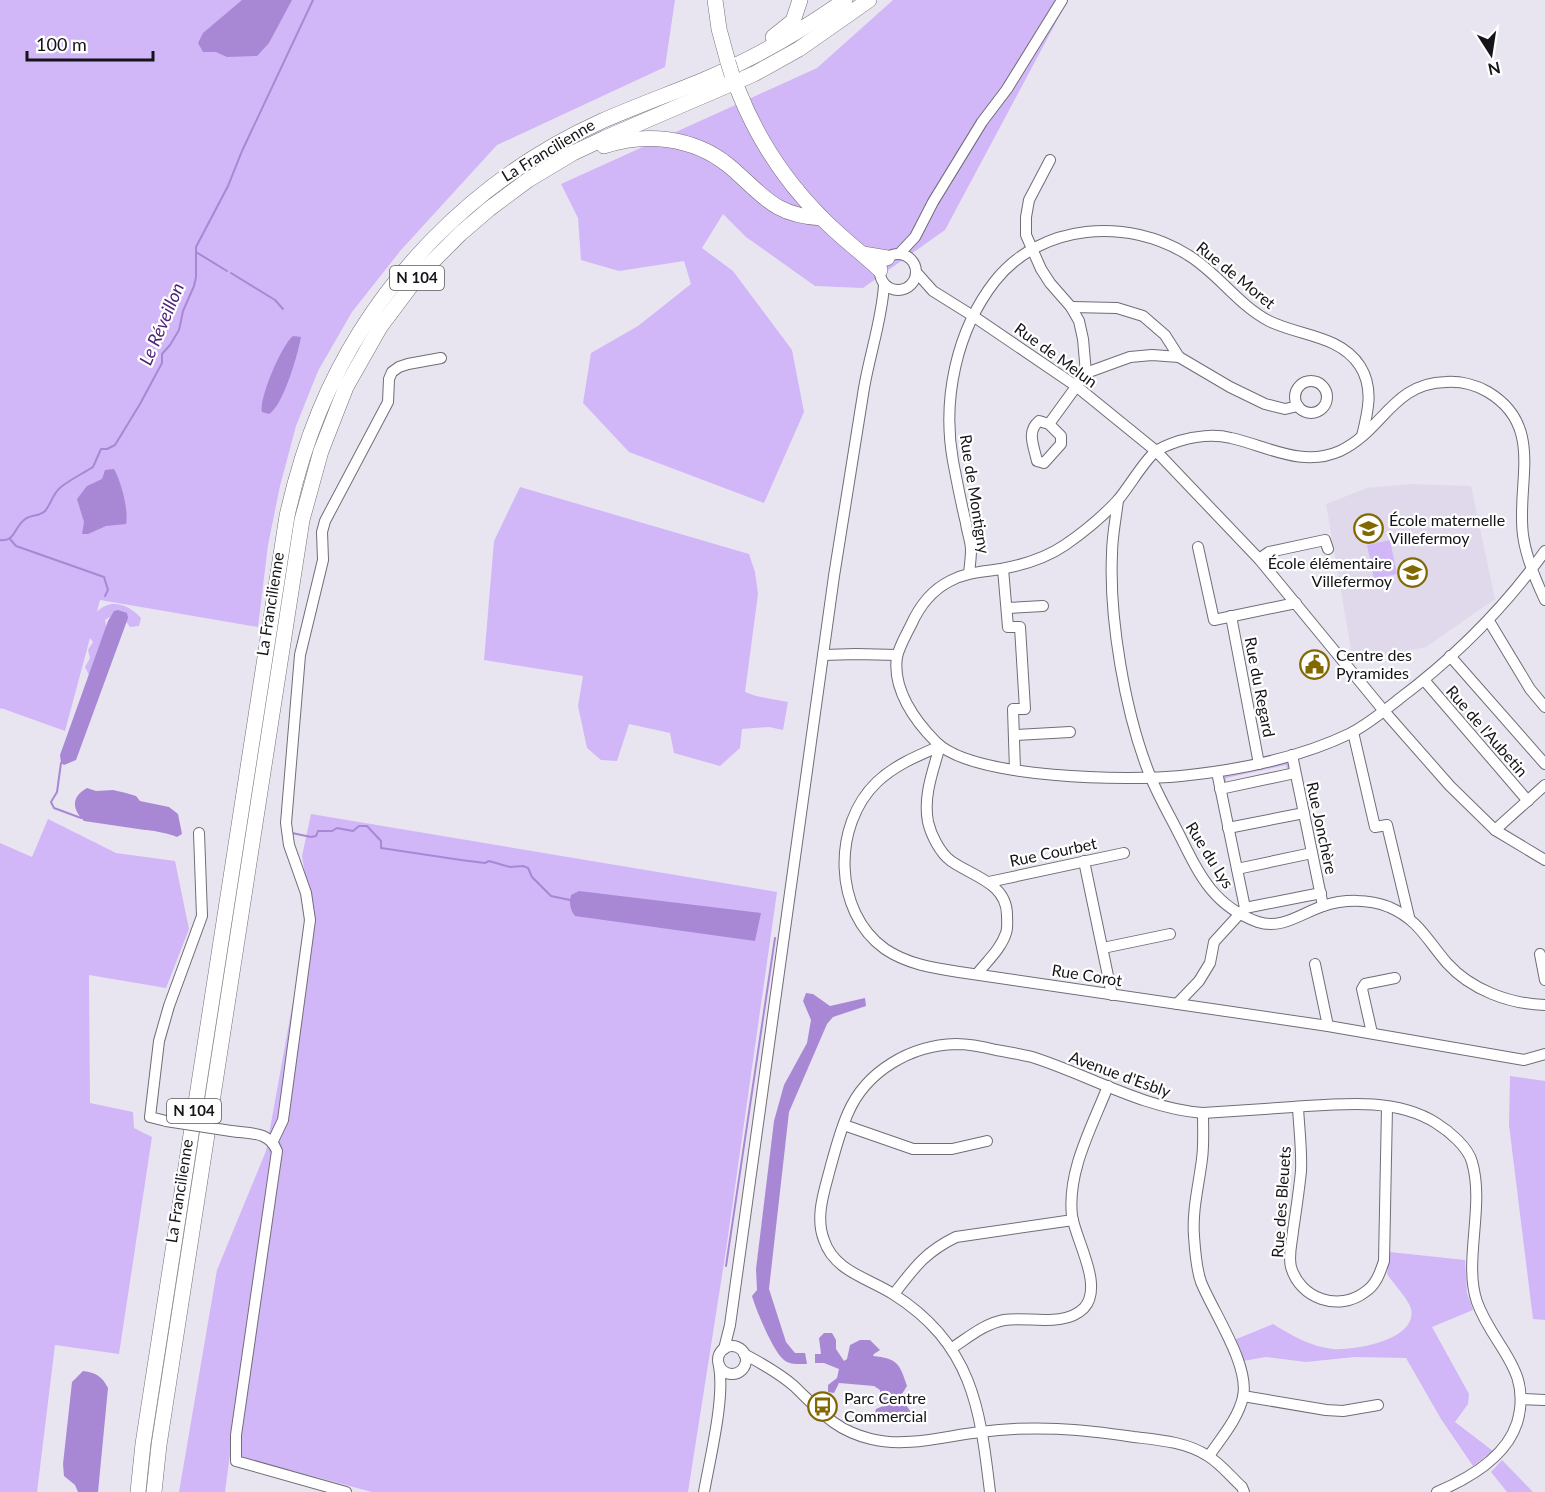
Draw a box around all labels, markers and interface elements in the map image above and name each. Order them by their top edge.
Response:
scale bar [27,24,153,62]
north arrow [1461,24,1521,84]
text: 100 m [36,33,87,55]
text: N [1486,59,1502,80]
street label: La Francilienne [498,114,598,185]
street label: Rue de Moret [1193,237,1280,312]
road number: N 104 [390,266,444,290]
water label: Le Réveillon [134,279,188,368]
street label: Rue de Melun [1011,318,1101,391]
street label: Rue de Montigny [957,433,994,556]
place label: École maternelle Villefermoy [1389,510,1505,547]
school or university icon: École maternelle Villefermoy [1352,513,1384,545]
street label: La Francilienne [252,551,287,657]
place label: École élémentaire Villefermoy [1268,553,1393,590]
school or university icon: École élémentaire Villefermoy [1397,556,1429,588]
street label: Rue du Regard [1241,635,1280,739]
place label: Centre des Pyramides [1336,645,1412,682]
public building icon: Centre des Pyramides [1299,648,1331,680]
street label: Rue de l'Aubetin [1443,681,1532,780]
street label: Rue Jonchère [1303,780,1342,876]
street label: Rue du Lys [1183,818,1238,892]
street label: Rue Courbet [1008,833,1098,870]
street label: Rue Corot [1051,960,1124,989]
street label: Avenue d'Esbly [1067,1046,1174,1101]
road number: N 104 [167,1099,221,1123]
street label: La Francilienne [161,1138,196,1244]
street label: Rue des Bleuets [1267,1145,1294,1258]
place label: Parc Centre Commercial [844,1388,927,1425]
bus stop icon: Parc Centre Commercial [807,1391,839,1423]

